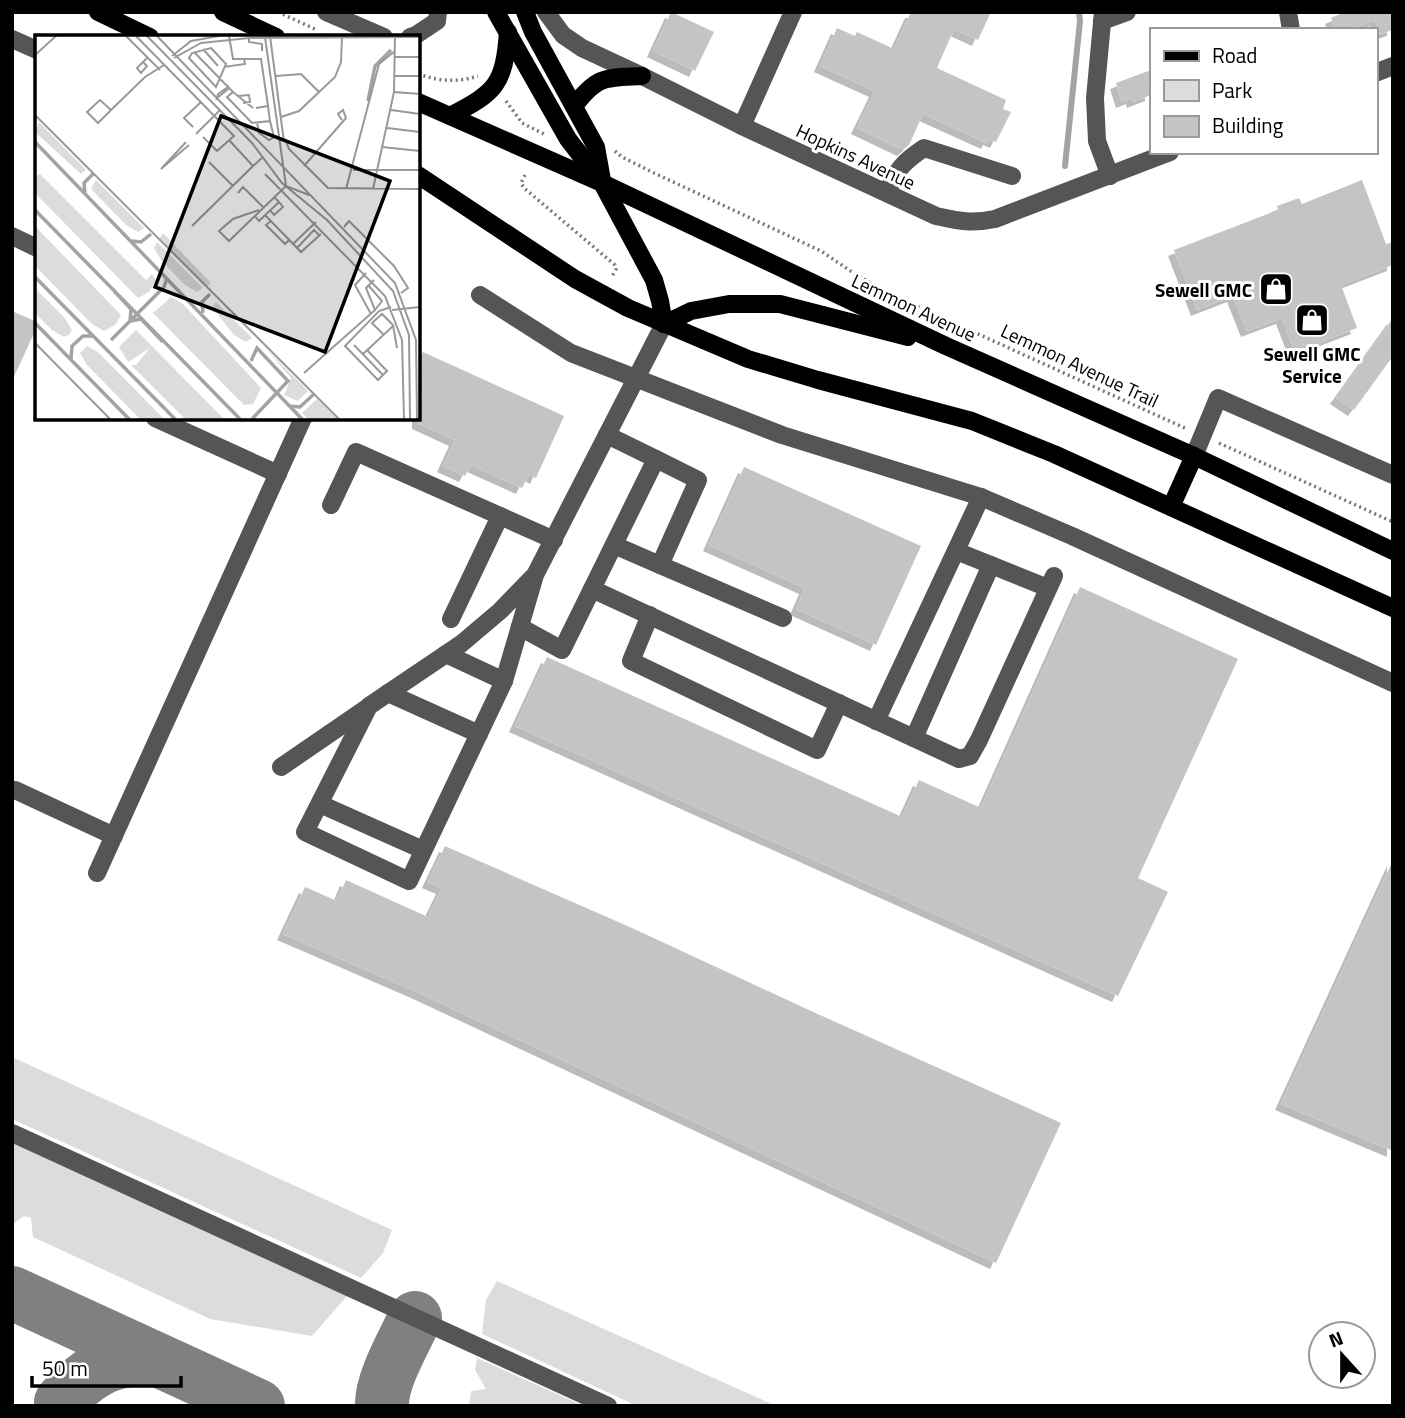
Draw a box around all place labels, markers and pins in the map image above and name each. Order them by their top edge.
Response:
shop icon: Sewell GMC [1257,270,1295,308]
place label: Sewell GMC [1155,275,1252,304]
shop icon: Sewell GMC Service [1293,301,1331,339]
place label: Sewell GMC Service [1263,339,1361,390]

